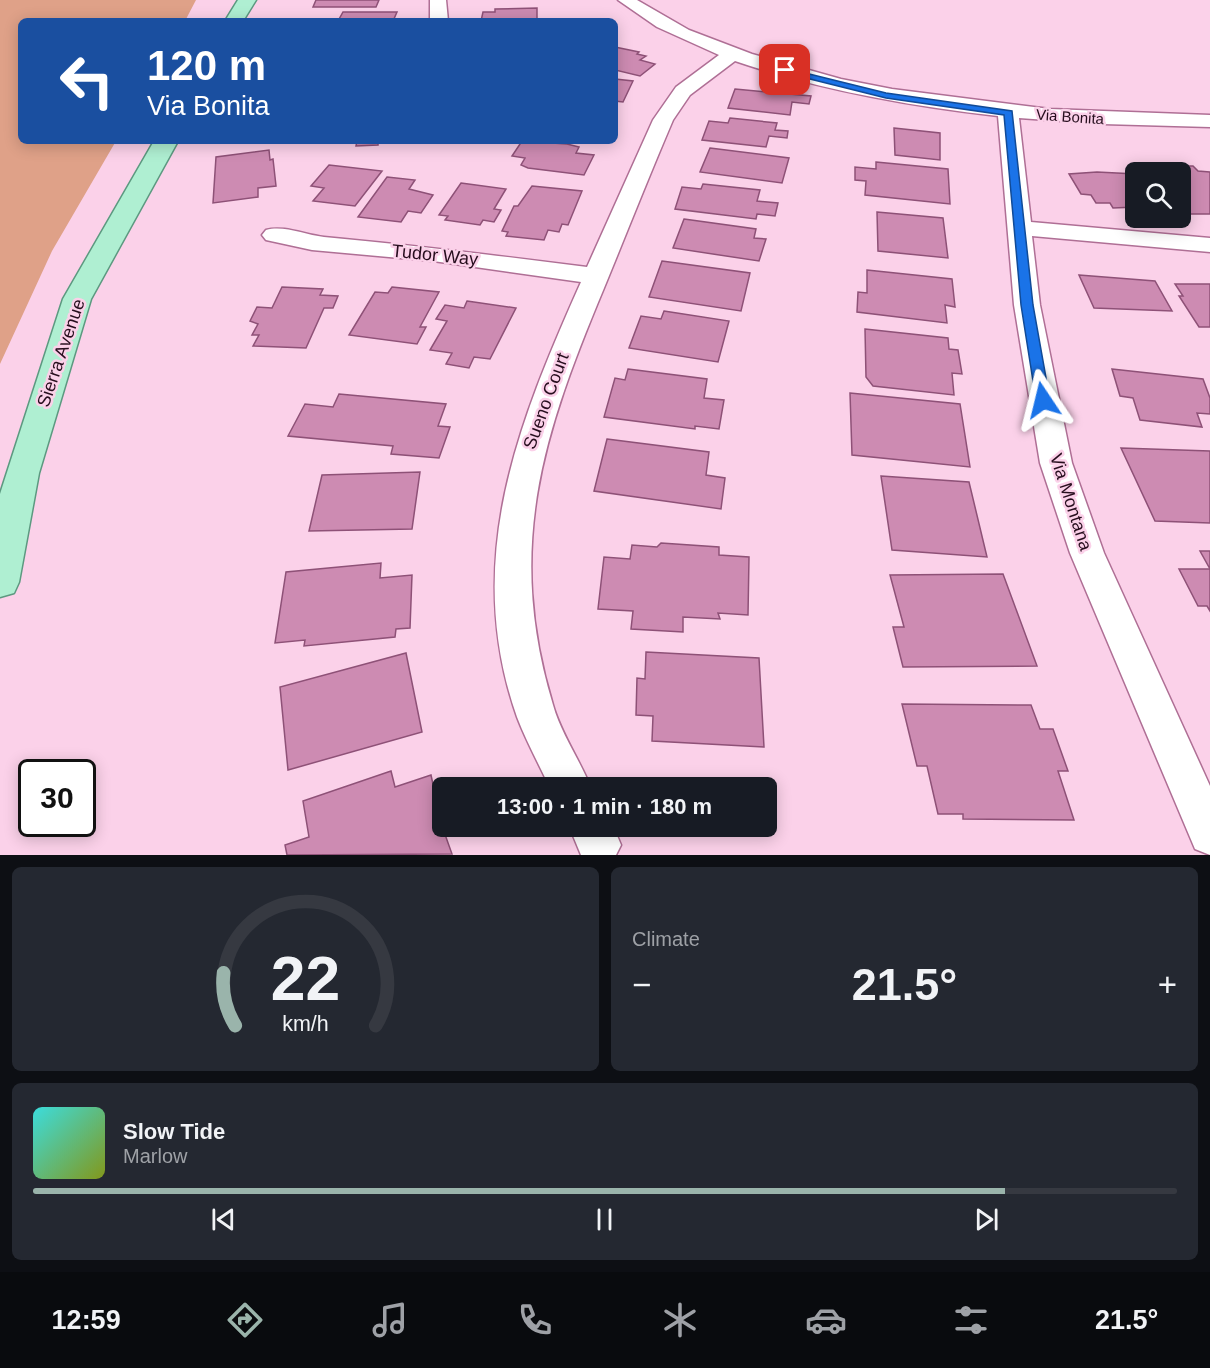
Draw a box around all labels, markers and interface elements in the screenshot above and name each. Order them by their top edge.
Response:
icon: left [48,42,126,120]
text: 120 m [147,42,266,89]
pin [759,44,810,95]
icon: arrive [768,53,801,86]
text: Via Bonita [147,91,270,121]
street label: Via Bonita [1035,106,1105,127]
map controls [1125,162,1191,228]
button: search [1125,162,1191,228]
street label: Tudor Way [391,241,479,269]
street label: Sierra Avenue [33,296,89,410]
street label: Sueno Court [519,350,573,452]
position arrow [1011,368,1075,432]
street label: Via Montana [1046,451,1096,554]
speed limit sign: 30 [18,759,96,837]
text: 13:00 · 1 min · 180 m [497,794,712,819]
text: Climate [632,928,700,950]
text: 22 [271,944,340,1013]
text: 21.5° [852,959,957,1010]
text: − [632,966,651,1003]
text: + [1158,966,1177,1003]
text: km/h [282,1012,329,1036]
text: Slow Tide [123,1119,225,1144]
text: Marlow [123,1145,187,1167]
icon: previous [207,1203,240,1236]
icon: pause [588,1203,621,1236]
icon: next [970,1203,1003,1236]
icon: directions [224,1299,266,1341]
icon: music [369,1299,411,1341]
icon: phone [514,1299,556,1341]
icon: climate [659,1299,701,1341]
icon: car [805,1299,847,1341]
icon: filters [950,1299,992,1341]
text: 12:59 [52,1305,121,1335]
text: 21.5° [1095,1305,1158,1335]

